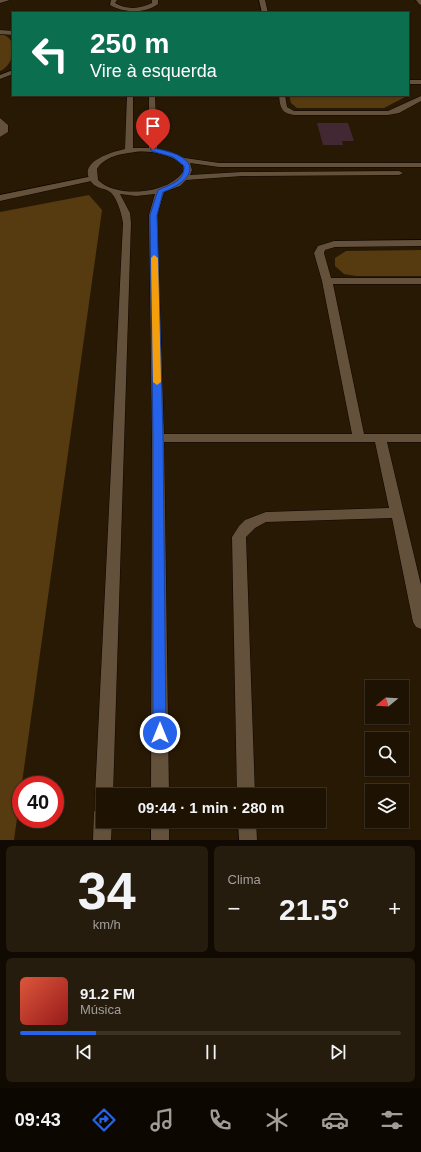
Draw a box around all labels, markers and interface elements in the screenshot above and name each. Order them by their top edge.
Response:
icon: left [24,28,76,80]
text: 250 m [90,28,169,59]
text: Vire à esquerda [90,61,217,81]
pin [136,109,170,150]
icon: arrive [142,115,164,137]
north arrow [365,680,409,724]
map controls [365,680,409,828]
position arrow [139,712,181,754]
button: search [365,732,409,776]
speed limit sign: 40 [12,776,64,828]
button: layers [365,784,409,828]
text: 09:44 · 1 min · 280 m [138,799,284,816]
text: 34 [78,862,136,920]
text: Clima [228,872,261,887]
text: 21.5° [279,893,349,926]
text: − [228,896,240,921]
text: + [388,896,401,921]
text: km/h [93,917,121,932]
text: 91.2 FM [80,985,135,1002]
text: Música [80,1002,121,1017]
icon: previous [73,1041,95,1063]
icon: pause [200,1041,222,1063]
icon: next [327,1041,349,1063]
icon: directions [90,1106,118,1134]
icon: music [148,1106,176,1134]
icon: phone [206,1106,234,1134]
icon: climate [263,1106,291,1134]
icon: car [321,1106,349,1134]
icon: filters [378,1106,406,1134]
text: 09:43 [15,1110,61,1130]

